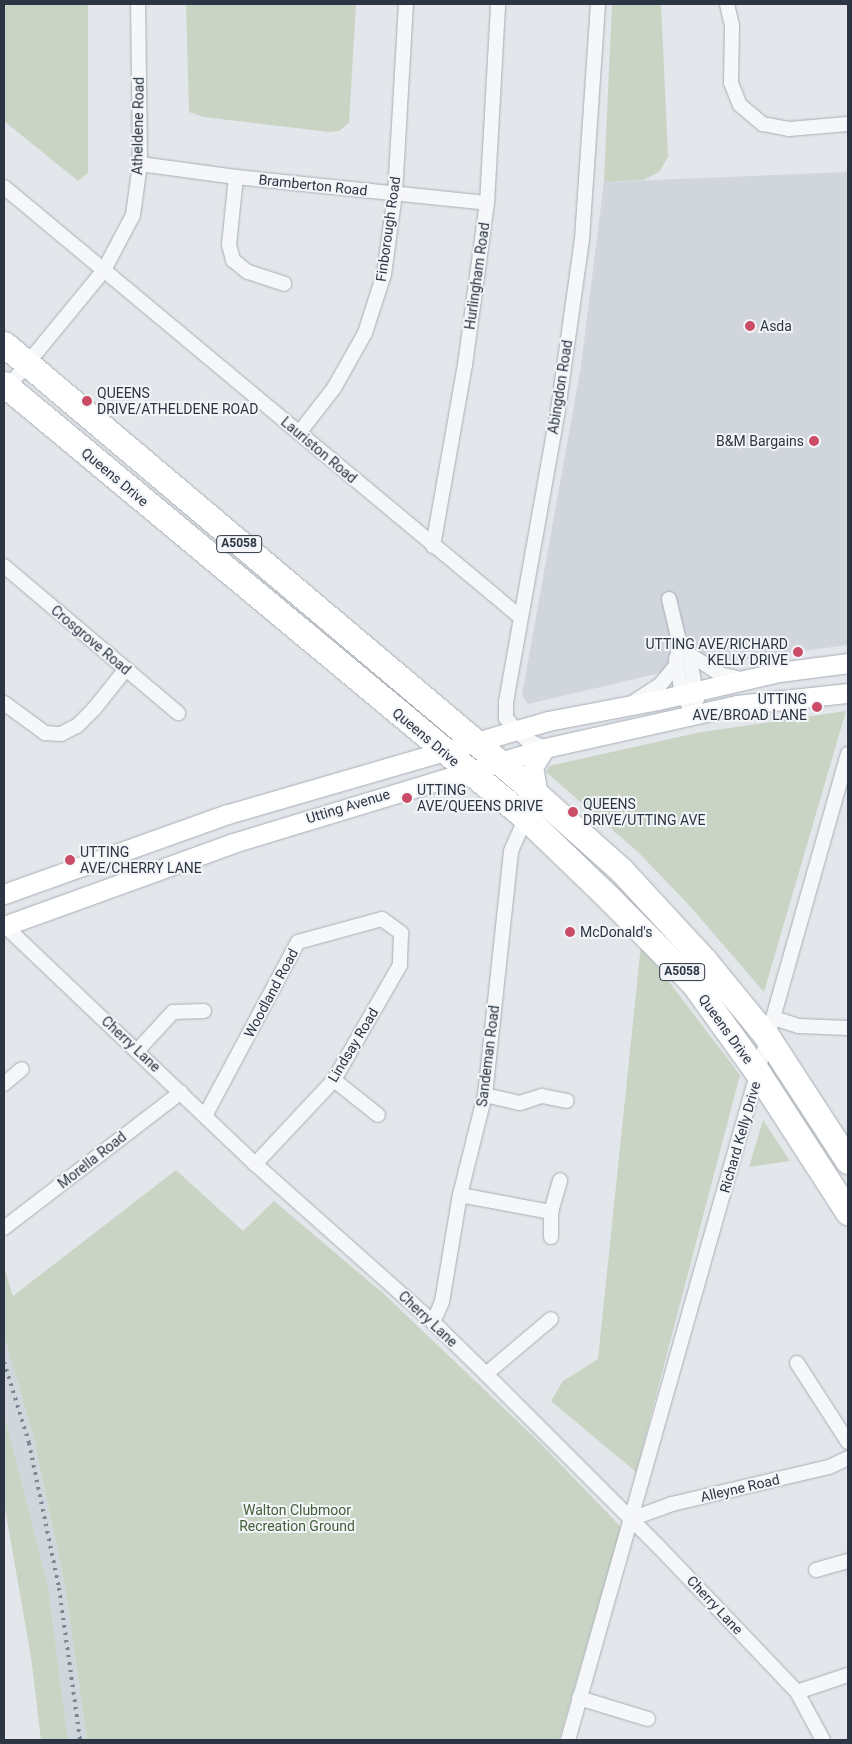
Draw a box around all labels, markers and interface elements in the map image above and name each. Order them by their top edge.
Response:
street label: Atheldene Road [129,77,147,175]
street label: Bramberton Road [258,171,368,199]
street label: Finborough Road [372,175,404,283]
street label: Hurlingham Road [461,221,493,331]
place label: Asda [760,318,792,334]
marker: Asda [744,320,756,332]
street label: Abingdon Road [544,339,576,435]
place label: QUEENS DRIVE/ATHELDENE ROAD [97,385,258,418]
marker: QUEENS DRIVE/ATHELDENE ROAD [81,395,93,407]
street label: Lauriston Road [278,413,360,487]
place label: B&M Bargains [716,433,804,449]
marker: B&M Bargains [808,435,820,447]
street label: Queens Drive [78,444,152,510]
road number: A5058 [215,534,263,554]
street label: Crosgrove Road [48,602,134,678]
place label: UTTING AVE/RICHARD KELLY DRIVE [646,636,788,669]
marker: UTTING AVE/RICHARD KELLY DRIVE [792,646,804,658]
place label: UTTING AVE/BROAD LANE [692,691,807,724]
marker: UTTING AVE/BROAD LANE [811,701,823,713]
street label: Queens Drive [389,704,463,770]
place label: UTTING AVE/QUEENS DRIVE [417,782,543,814]
street label: Utting Avenue [304,785,392,827]
marker: UTTING AVE/QUEENS DRIVE [401,792,413,804]
place label: QUEENS DRIVE/UTTING AVE [583,796,705,829]
marker: QUEENS DRIVE/UTTING AVE [567,806,579,818]
place label: UTTING AVE/CHERRY LANE [80,844,202,876]
marker: UTTING AVE/CHERRY LANE [64,854,76,866]
place label: McDonald's [580,924,652,940]
marker: McDonald's [564,926,576,938]
street label: Woodland Road [241,946,301,1040]
road number: A5058 [658,962,706,982]
street label: Queens Drive [695,991,757,1067]
street label: Sandeman Road [473,1004,503,1108]
street label: Lindsay Road [324,1005,382,1085]
street label: Cherry Lane [98,1013,164,1075]
street label: Richard Kelly Drive [716,1079,764,1195]
street label: Morella Road [54,1128,130,1192]
street label: Cherry Lane [395,1288,461,1350]
street label: Alleyne Road [699,1471,781,1505]
park label: Walton Clubmoor Recreation Ground [239,1502,355,1534]
street label: Cherry Lane [684,1572,746,1638]

